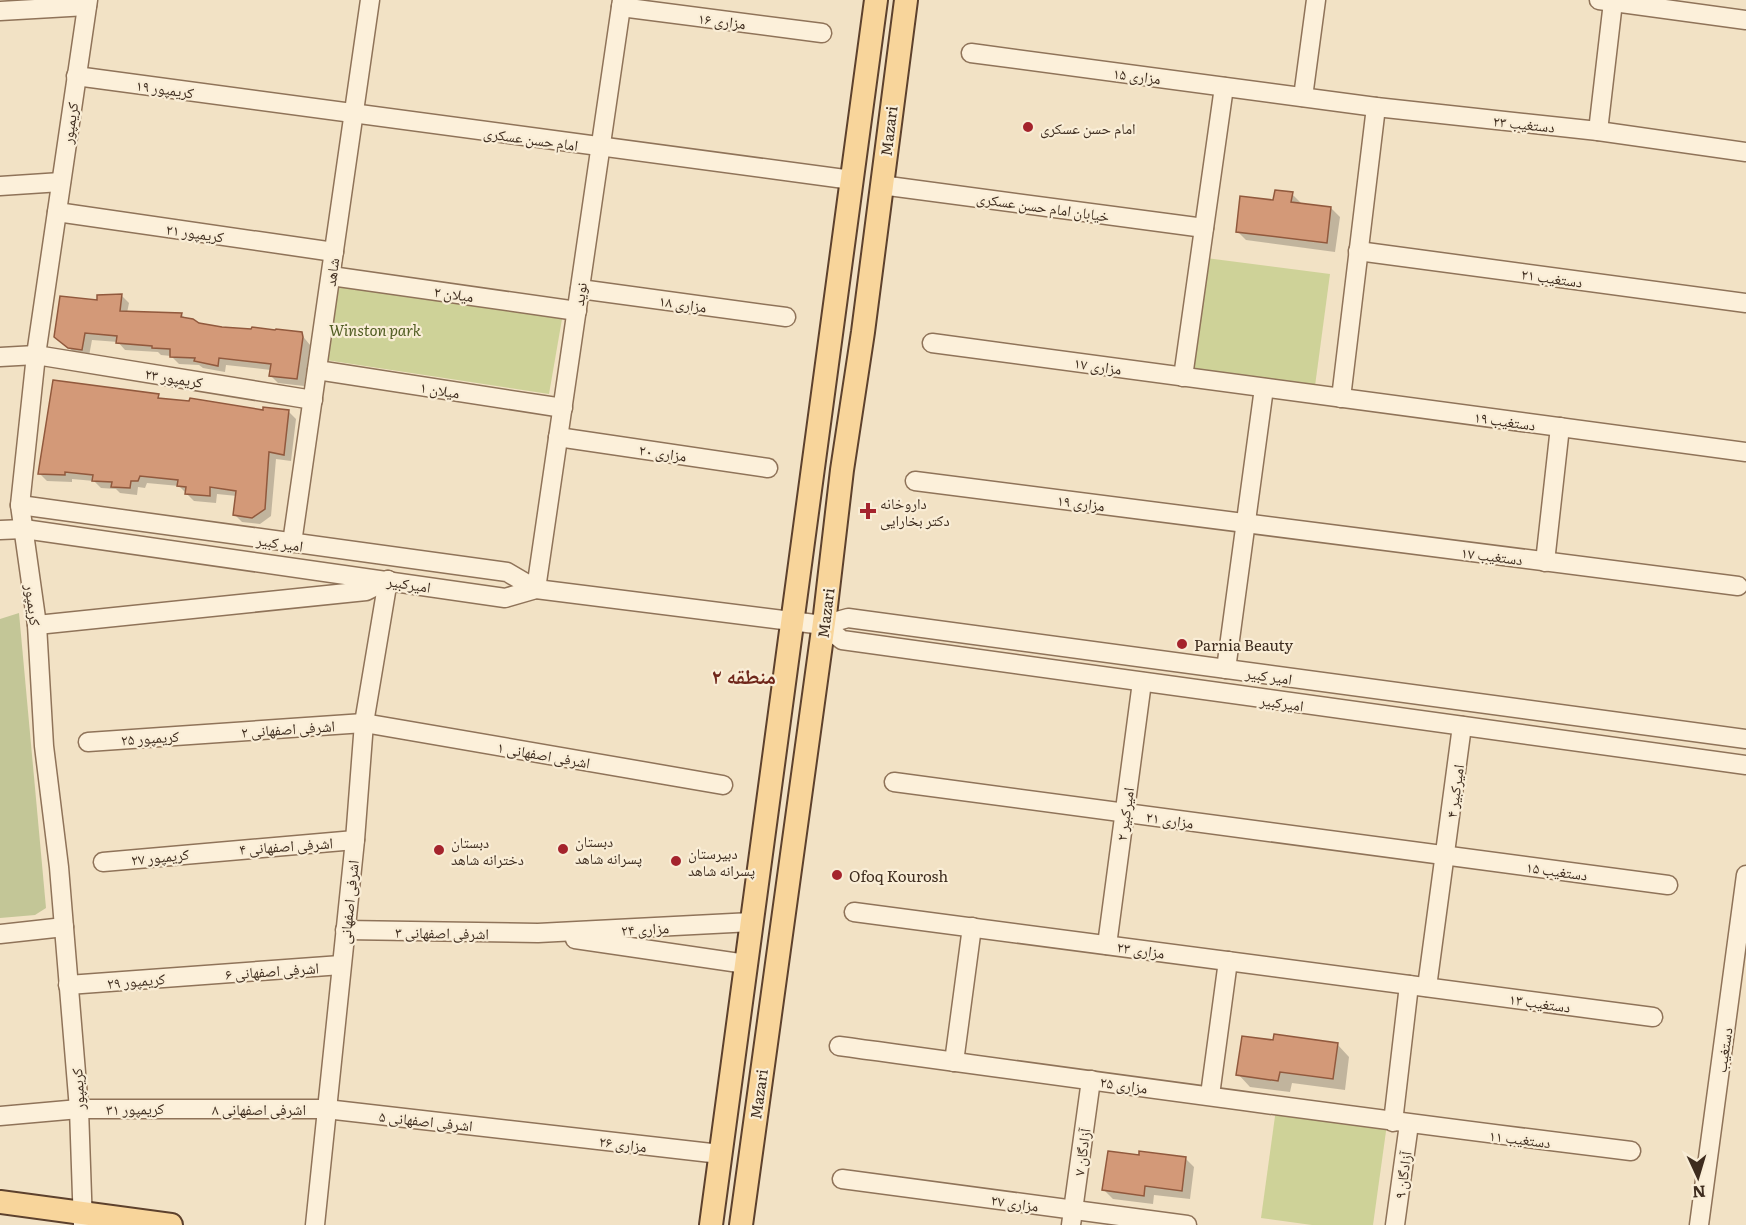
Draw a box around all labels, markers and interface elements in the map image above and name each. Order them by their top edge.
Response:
street label: مزاری ۱۶ [697,6,747,34]
street label: مزاری ۱۵ [1112,61,1162,89]
street label: کریمپور ۱۹ [135,73,195,103]
street label: کریمپور [55,101,83,146]
street label: Mazari [874,105,902,157]
street label: دستغیب ۲۳ [1492,108,1556,138]
place label: امام حسن عسکری [1040,116,1136,139]
street label: امام حسن عسکری [482,120,580,156]
marker: امام حسن عسکری [1021,120,1035,134]
street label: خیابان امام حسن عسکری [975,185,1111,227]
street label: کریمپور ۲۱ [165,217,225,247]
street label: شاهد [318,256,344,288]
street label: دستغیب ۲۱ [1520,261,1584,293]
street label: میلان ۲ [433,279,476,307]
street label: نوید [566,281,592,307]
street label: مزاری ۱۸ [658,288,709,318]
park label: Winston park [329,318,422,341]
street label: مزاری ۱۷ [1073,350,1124,380]
street label: کریمپور ۲۳ [143,361,205,393]
street label: میلان ۱ [418,375,462,404]
street label: دستغیب ۱۹ [1473,404,1537,436]
street label: مزاری ۲۰ [638,437,689,467]
street label: مزاری ۱۹ [1056,488,1106,516]
place label: داروخانه دکتر بخارایی [880,491,950,531]
marker: داروخانه دکتر بخارایی [861,504,875,518]
street label: امیر کبیر [254,527,305,557]
street label: دستغیب ۱۷ [1460,540,1524,570]
street label: امیرکبیر [385,568,432,598]
street label: کریمپور [20,582,48,627]
street label: Mazari [811,587,839,639]
place label: Parnia Beauty [1194,633,1294,656]
marker: Parnia Beauty [1175,637,1189,651]
district label: منطقه ۲ [712,659,776,690]
street label: امیر کبیر [1243,660,1294,690]
street label: امیرکبیر [1258,687,1305,716]
street label: اشرفی اصفهانی ۲ [240,713,336,743]
street label: کریمپور ۲۵ [120,723,180,751]
street label: اشرفی اصفهانی ۱ [496,735,592,773]
street label: امیرکبیر ۴ [1439,763,1469,819]
street label: امیرکبیر ۲ [1109,786,1139,842]
street label: مزاری ۲۱ [1145,804,1196,834]
place label: دبستان پسرانه شاهد [575,829,642,869]
street label: اشرفی اصفهانی ۴ [238,830,334,860]
place label: دبستان دخترانه شاهد [451,830,524,870]
place label: دبیرستان پسرانه شاهد [688,841,755,881]
street label: کریمپور ۲۷ [130,842,190,870]
marker: دبستان پسرانه شاهد [556,842,570,856]
marker: دبستان دخترانه شاهد [432,843,446,857]
marker: دبیرستان پسرانه شاهد [669,854,683,868]
street label: دستغیب ۱۵ [1525,854,1589,886]
street label: اشرفی اصفهانی [332,859,364,945]
place label: Ofoq Kourosh [849,864,948,887]
marker: Ofoq Kourosh [830,868,844,882]
street label: مزاری ۲۴ [620,915,670,941]
street label: اشرفی اصفهانی ۳ [395,920,489,944]
street label: مزاری ۲۳ [1116,934,1167,964]
street label: اشرفی اصفهانی ۶ [224,955,320,985]
street label: کریمپور ۲۹ [106,966,166,994]
street label: دستغیب ۱۳ [1508,986,1572,1018]
street label: دستغیب [1708,1026,1738,1074]
street label: کریمپور [64,1067,90,1112]
street label: Mazari [743,1068,773,1120]
street label: مزاری ۲۵ [1099,1069,1150,1099]
street label: کریمپور ۳۱ [106,1096,164,1120]
street label: اشرفی اصفهانی ۸ [212,1097,306,1120]
street label: اشرفی اصفهانی ۵ [378,1104,474,1136]
street label: دستغیب ۱۱ [1488,1123,1552,1153]
street label: آزادگان ۷ [1066,1126,1096,1177]
street label: مزاری ۲۶ [598,1129,648,1157]
north arrow [1668,1147,1728,1207]
street label: آزادگان ۹ [1387,1149,1417,1200]
text: N [1692,1181,1707,1205]
street label: مزاری ۲۷ [990,1187,1041,1217]

